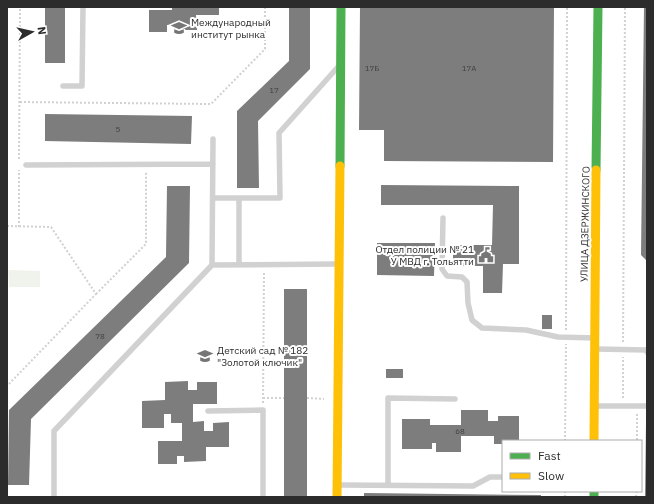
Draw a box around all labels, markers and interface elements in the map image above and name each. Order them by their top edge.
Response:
north arrow [12,12,52,52]
place label: Международный институт рынка [191,16,271,41]
school or university icon: Международный институт рынка [170,19,188,37]
text: N [34,26,49,36]
house number: 17Б [365,63,379,73]
house number: 17А [462,63,476,73]
house number: 17 [269,85,279,95]
house number: 5 [116,124,121,134]
street label: УЛИЦА ДЗЕРЖИНСКОГО [577,166,593,282]
place label: Отдел полиции № 21 У МВД г. Тольятти [375,243,474,268]
public building icon: Отдел полиции № 21 У МВД г. Тольятти [477,246,495,264]
house number: 78 [95,331,105,341]
place label: Детский сад № 182 "Золотой ключик" [217,344,308,369]
school or university icon: Детский сад № 182 "Золотой ключик" [196,347,214,365]
house number: 68 [455,426,465,436]
legend [502,440,642,492]
text: Fast [538,448,561,463]
text: Slow [538,468,564,483]

